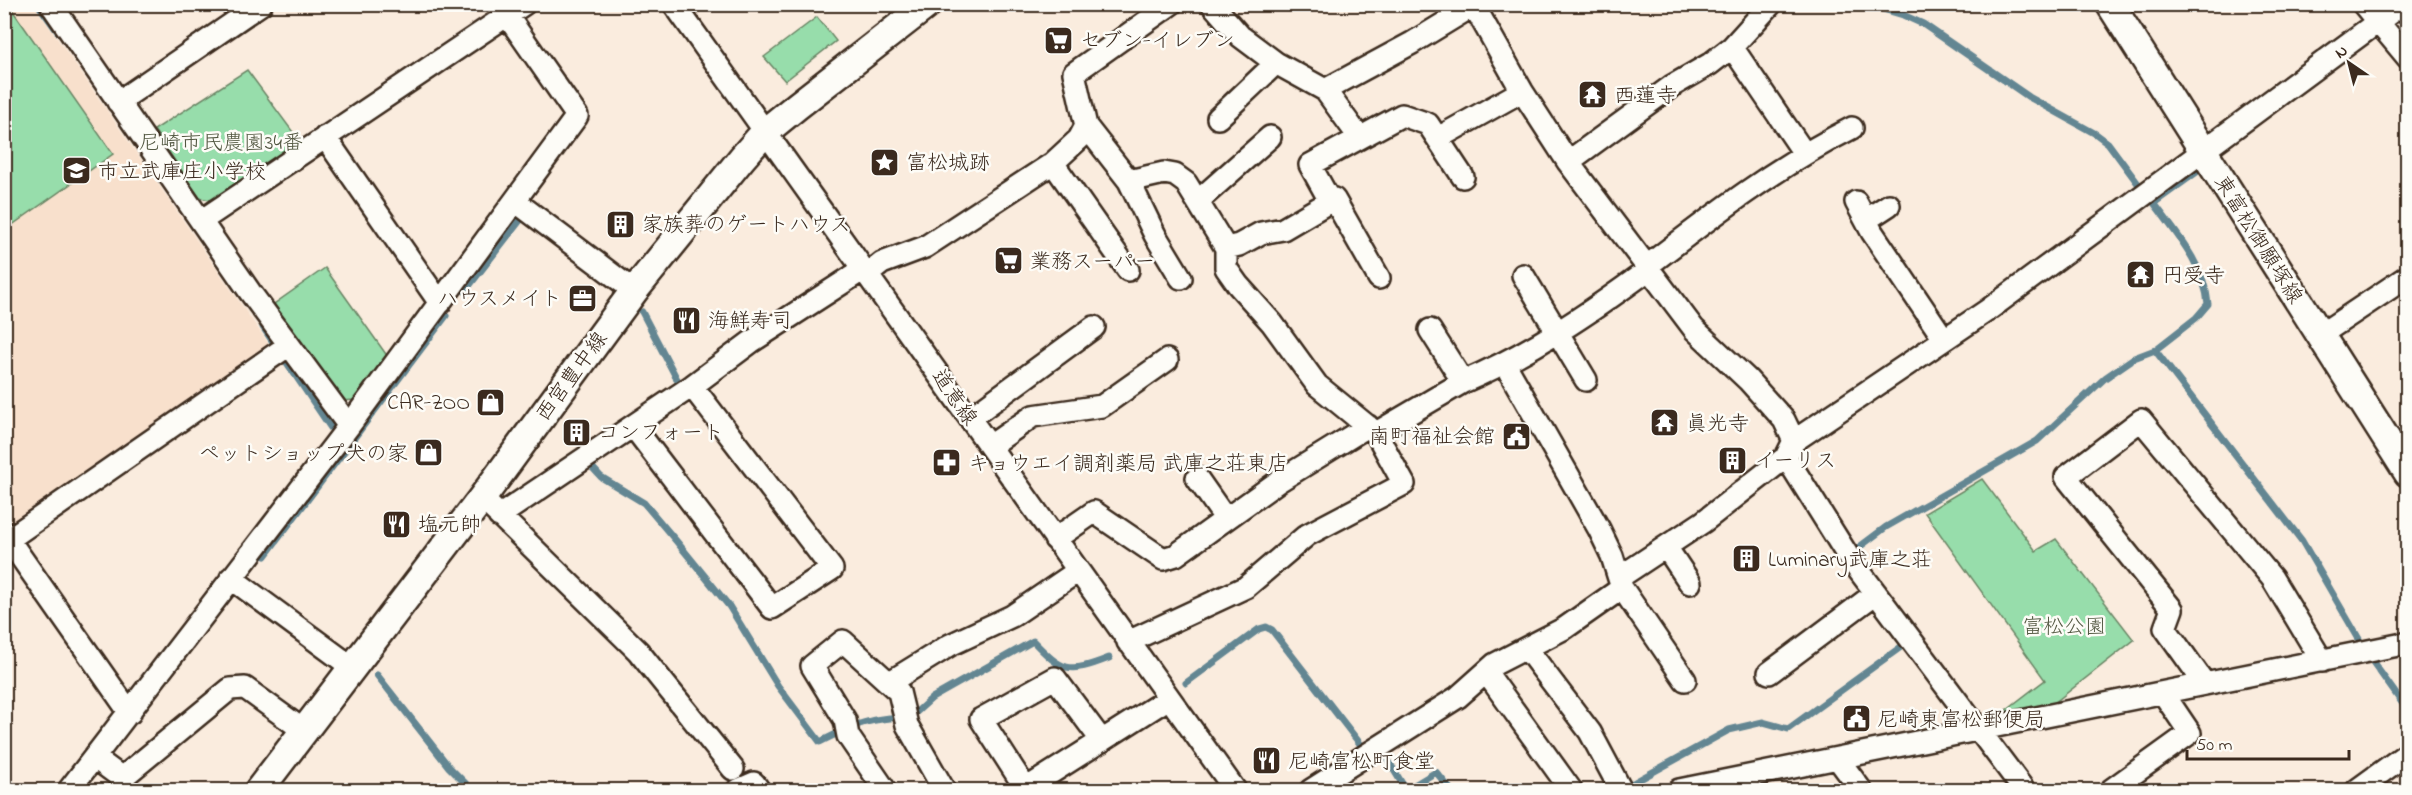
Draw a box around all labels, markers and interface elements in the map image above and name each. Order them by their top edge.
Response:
supermarket icon: セブン-イレブン [1043,24,1075,56]
place label: セブン-イレブン [1080,27,1235,57]
north arrow [2319,33,2379,93]
text: N [2330,39,2353,65]
temple icon: 西蓮寺 [1577,79,1609,111]
place label: 西蓮寺 [1614,82,1677,112]
park label: 尼崎市民農園34番 [139,129,303,159]
place icon: 富松城跡 [869,146,901,178]
place label: 富松城跡 [906,149,990,179]
school or university icon: 市立武庫庄小学校 [61,155,93,187]
place label: 市立武庫庄小学校 [98,158,266,188]
street label: 東富松御願塚線 [2206,170,2309,310]
building icon: 家族葬のゲートハウス [605,208,637,240]
place label: 家族葬のゲートハウス [642,211,851,241]
supermarket icon: 業務スーパー [993,245,1025,277]
place label: 業務スーパー [1030,248,1155,278]
temple icon: 円受寺 [2125,259,2157,291]
place label: 円受寺 [2162,262,2225,292]
office icon: ハウスメイト [567,282,599,314]
place label: ハウスメイト [437,285,562,315]
restaurant icon: 海鮮寿司 [671,304,703,336]
place label: 海鮮寿司 [708,307,792,337]
street label: 西宮豊中線 [530,326,616,428]
street label: 道意線 [923,364,984,433]
shop icon: CAR-ZOO [475,386,507,418]
place label: CAR-ZOO [387,389,470,419]
temple icon: 眞光寺 [1649,407,1681,439]
place label: 眞光寺 [1686,410,1749,440]
building icon: コンフォート [561,416,593,448]
place label: コンフォート [598,419,724,449]
public building icon: 南町福祉会館 [1500,420,1532,452]
place label: 南町福祉会館 [1369,423,1495,453]
shop icon: ペットショップ犬の家 [413,437,445,469]
place label: ペットショップ犬の家 [199,440,408,470]
building icon: イーリス [1717,444,1749,476]
pharmacy icon: キョウエイ調剤薬局 武庫之荘東店 [931,447,963,479]
place label: イーリス [1754,447,1836,477]
place label: キョウエイ調剤薬局 武庫之荘東店 [968,450,1288,480]
restaurant icon: 塩元帥 [381,508,413,540]
place label: 塩元帥 [418,511,481,541]
building icon: Luminary武庫之荘 [1731,543,1763,575]
place label: Luminary武庫之荘 [1768,546,1932,578]
park label: 富松公園 [2022,613,2106,643]
public building icon: 尼崎東富松郵便局 [1840,703,1872,735]
place label: 尼崎東富松郵便局 [1877,706,2045,736]
scale bar [2187,723,2349,761]
text: 50 m [2196,733,2233,759]
restaurant icon: 尼崎富松町食堂 [1251,745,1283,777]
place label: 尼崎富松町食堂 [1288,748,1435,778]

